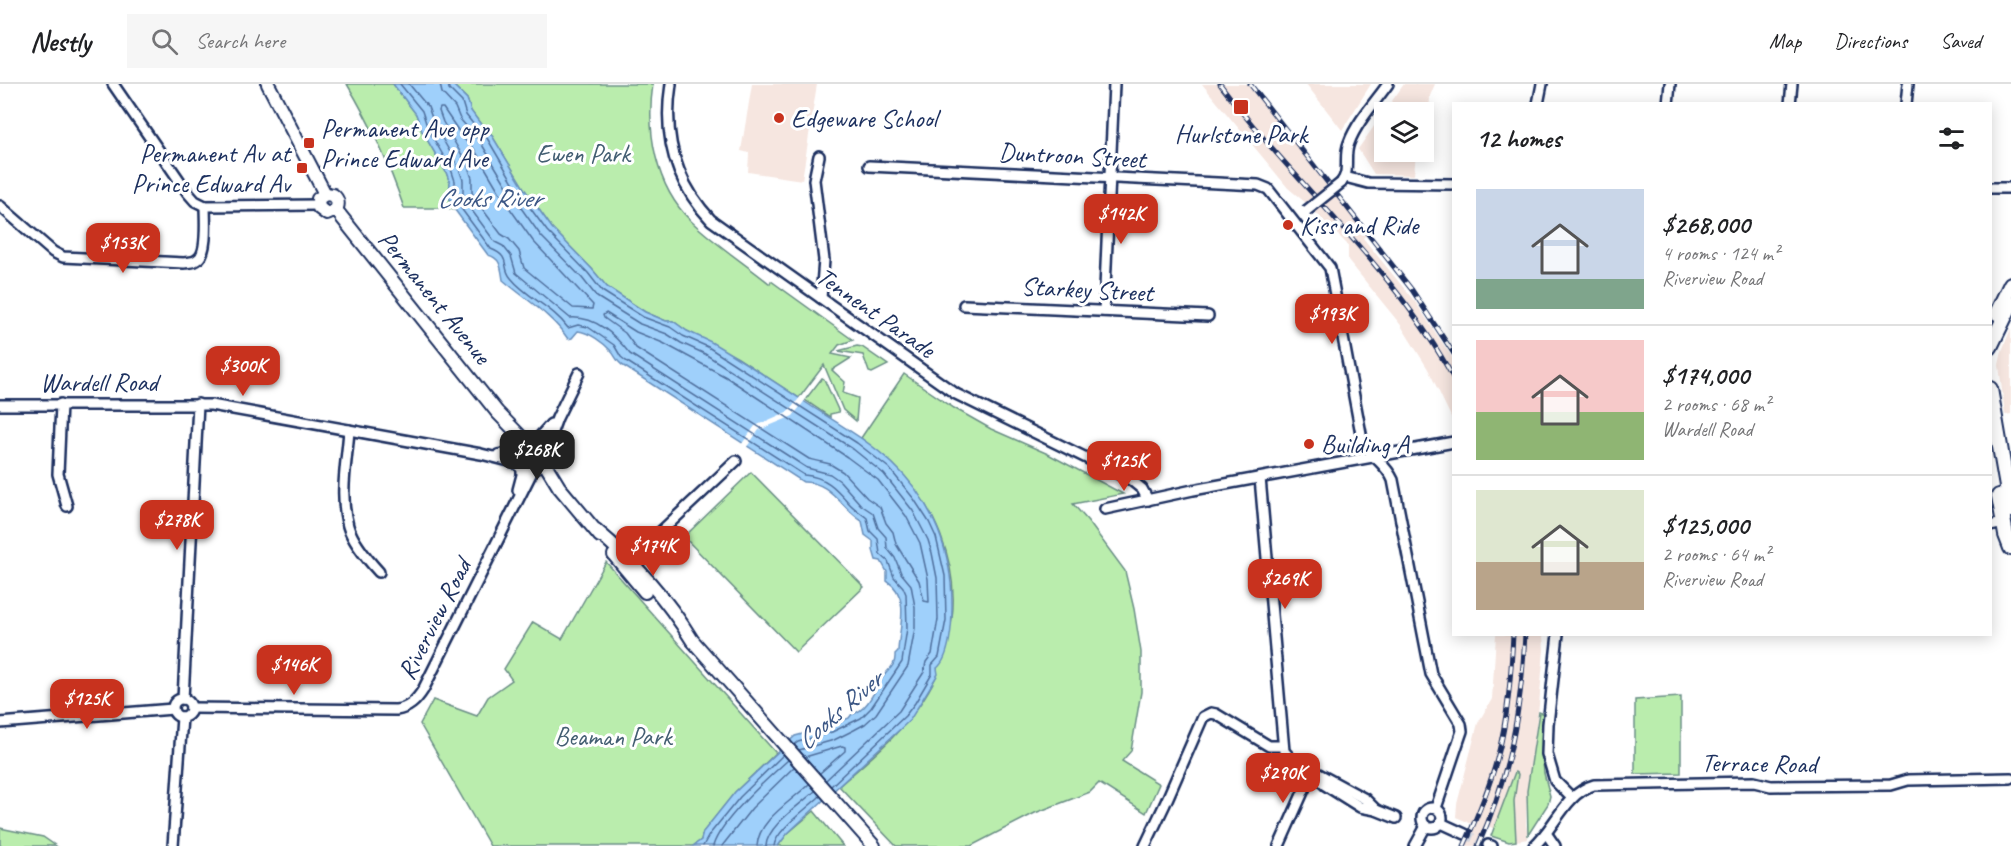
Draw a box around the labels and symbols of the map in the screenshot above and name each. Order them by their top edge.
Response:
marker: Hurlstone Park [1232,98,1250,116]
place label: Edgeware School [791,102,942,135]
marker: Edgeware School [772,111,786,125]
place label: Permanent Ave opp Prince Edward Ave [321,112,491,175]
place label: Hurlstone Park [1175,118,1310,151]
street label: Duntroon Street [998,135,1149,176]
marker: Permanent Ave opp Prince Edward Ave [302,136,316,150]
place label: Permanent Av at Prince Edward Av [132,137,292,200]
park label: Ewen Park [536,137,632,170]
marker: Permanent Av at Prince Edward Av [295,161,309,175]
water label: Cooks River [437,181,546,215]
pin: $142K [1079,194,1163,245]
place label: Kiss and Ride [1300,209,1421,242]
marker: Kiss and Ride [1281,218,1295,232]
pin: $153K [81,223,165,274]
street label: Permanent Avenue [371,224,499,372]
street label: Tennent Parade [810,259,943,366]
street label: Starkey Street [1020,270,1156,310]
pin: $193K [1290,294,1374,345]
pin: $300K [201,346,285,397]
street label: Wardell Road [40,366,162,399]
place label: Building A [1321,428,1411,461]
pin: $268K [495,430,579,481]
marker: Building A [1302,437,1316,451]
pin: $125K [1082,441,1166,492]
pin: $278K [135,500,219,551]
pin: $174K [611,526,695,577]
street label: Riverview Road [390,550,481,685]
pin: $269K [1243,559,1327,610]
pin: $146K [252,645,336,696]
water label: Cooks River [789,660,893,757]
pin: $125K [45,679,129,730]
park label: Beaman Park [555,720,674,753]
street label: Terrace Road [1701,746,1821,781]
pin: $290K [1241,753,1325,804]

